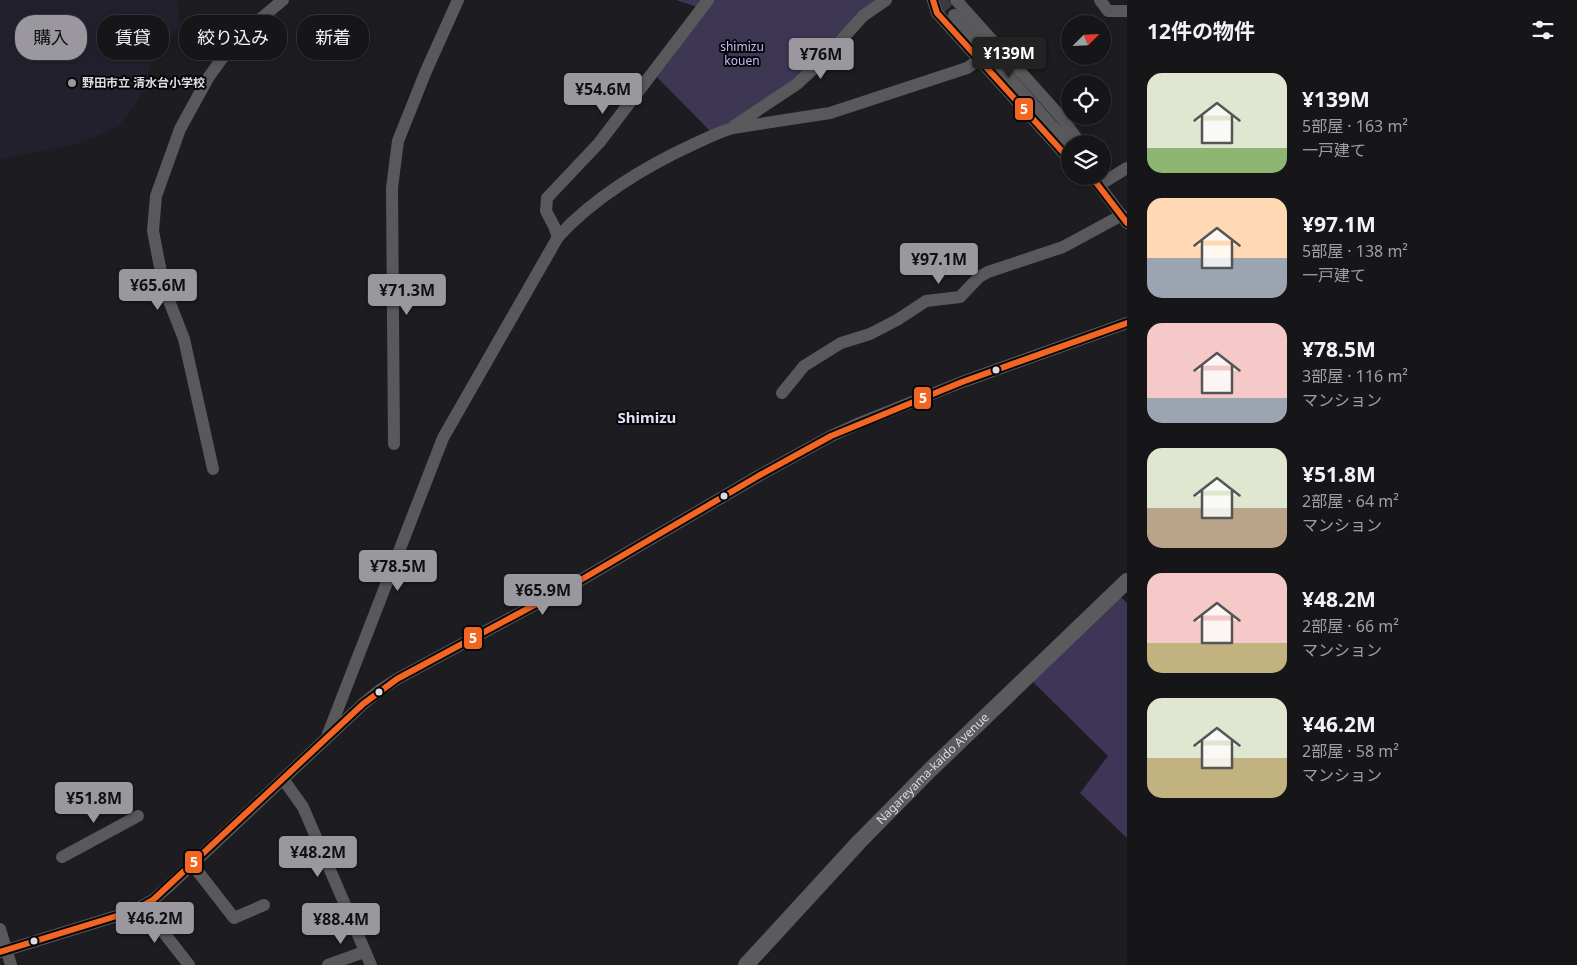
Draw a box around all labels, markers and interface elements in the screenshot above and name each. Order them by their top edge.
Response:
chip: 購入 [15,15,87,60]
chip: 賃貸 [97,15,169,60]
chip: 絞り込み [179,15,287,60]
chip: 新着 [297,15,369,60]
north arrow [1061,15,1111,65]
map controls [1061,15,1111,185]
icon: filters [1529,16,1557,44]
text: 12件の物件 [1147,17,1255,45]
pin: ¥139M [974,36,1044,79]
park label: shimizu kouen [720,38,764,69]
pin: ¥76M [791,38,851,80]
text: ¥139M [983,42,1035,64]
text: ¥76M [800,43,842,65]
pin: ¥54.6M [562,72,644,115]
place label: 野田市立 清水台小学校 [82,74,205,91]
button: locate [1061,75,1111,125]
marker: 野田市立 清水台小学校 [66,77,78,89]
text: ¥54.6M [575,78,631,100]
text: ¥139M [1302,85,1370,113]
icon: home [1187,93,1247,153]
line badge: 5 [1014,97,1034,121]
text: 5 [1020,99,1028,118]
text: 5部屋 · 163 m² [1302,115,1408,137]
button: layers [1061,135,1111,185]
text: 一戸建て [1302,139,1366,161]
text: ¥97.1M [1302,210,1376,238]
icon: home [1187,218,1247,278]
text: 5部屋 · 138 m² [1302,240,1408,262]
pin: ¥97.1M [898,242,980,285]
text: ¥97.1M [911,248,967,270]
text: 一戸建て [1302,264,1366,286]
pin: ¥65.6M [117,268,199,311]
text: ¥65.6M [130,274,186,296]
pin: ¥71.3M [366,274,448,316]
text: ¥71.3M [379,279,435,301]
text: ¥78.5M [1302,335,1376,363]
icon: home [1187,343,1247,403]
unlabelled marker [991,365,1001,375]
text: 3部屋 · 116 m² [1302,365,1408,387]
line badge: 5 [913,386,932,410]
text: 5 [919,388,927,407]
text: マンション [1302,389,1382,411]
district label: Shimizu [618,407,676,427]
text: ¥51.8M [1302,460,1376,488]
icon: home [1187,468,1247,528]
text: 2部屋 · 64 m² [1302,490,1399,512]
unlabelled marker [719,491,729,501]
text: マンション [1302,514,1382,536]
pin: ¥78.5M [357,550,439,592]
text: ¥78.5M [370,555,426,577]
pin: ¥65.9M [502,574,584,616]
text: ¥65.9M [515,579,571,601]
text: ¥48.2M [1302,585,1376,613]
icon: home [1187,593,1247,653]
text: 2部屋 · 66 m² [1302,615,1399,637]
line badge: 5 [463,626,483,650]
text: 5 [469,628,477,647]
text: マンション [1302,639,1382,661]
unlabelled marker [374,687,384,697]
street label: Nagareyama-kaido Avenue [872,709,993,828]
text: ¥46.2M [1302,710,1376,738]
icon: home [1187,718,1247,778]
text: 2部屋 · 58 m² [1302,740,1399,762]
text: マンション [1302,764,1382,786]
pin: ¥51.8M [53,782,135,824]
text: ¥51.8M [66,787,122,809]
pin: ¥48.2M [277,836,359,878]
text: ¥48.2M [290,841,346,863]
line badge: 5 [184,850,203,874]
text: 5 [190,852,198,871]
pin: ¥46.2M [114,902,196,944]
pin: ¥88.4M [300,902,382,945]
text: ¥46.2M [127,907,183,929]
text: ¥88.4M [313,908,369,930]
unlabelled marker [29,936,39,946]

